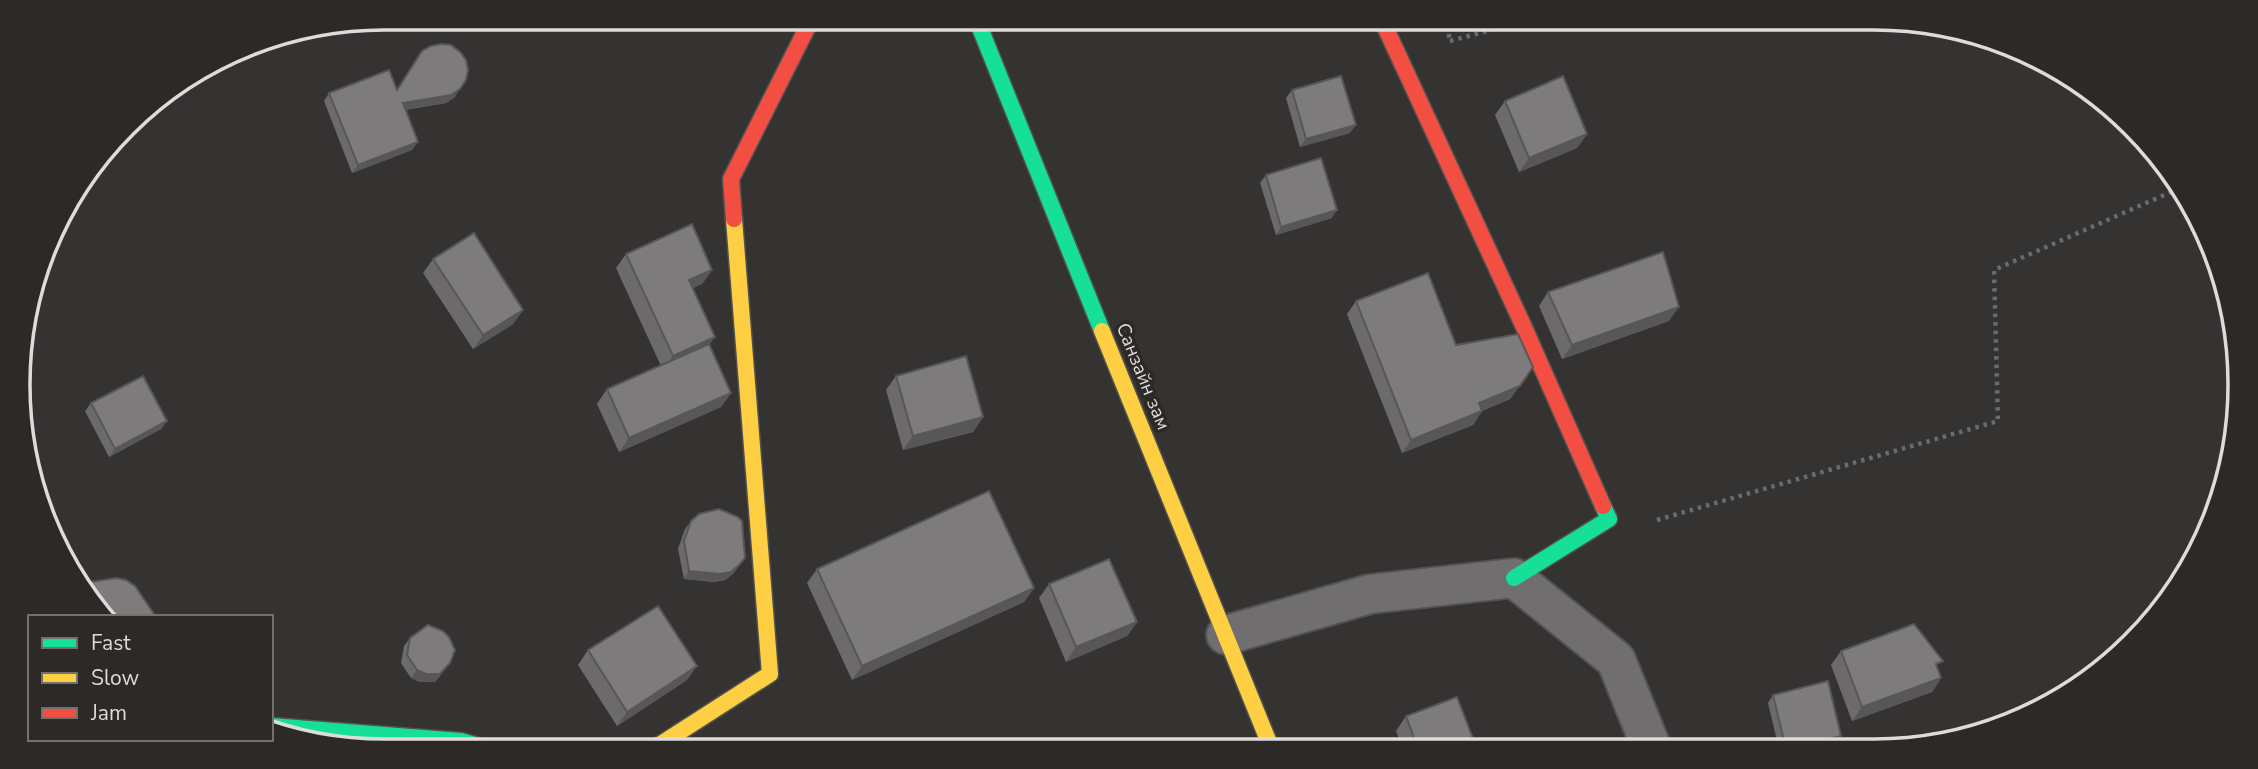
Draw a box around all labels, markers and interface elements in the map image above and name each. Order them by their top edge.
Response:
street label: Санзайн зам [1110,319,1176,434]
legend [28,615,273,741]
text: Fast [91,629,131,657]
text: Slow [91,664,140,692]
text: Jam [90,699,127,727]

